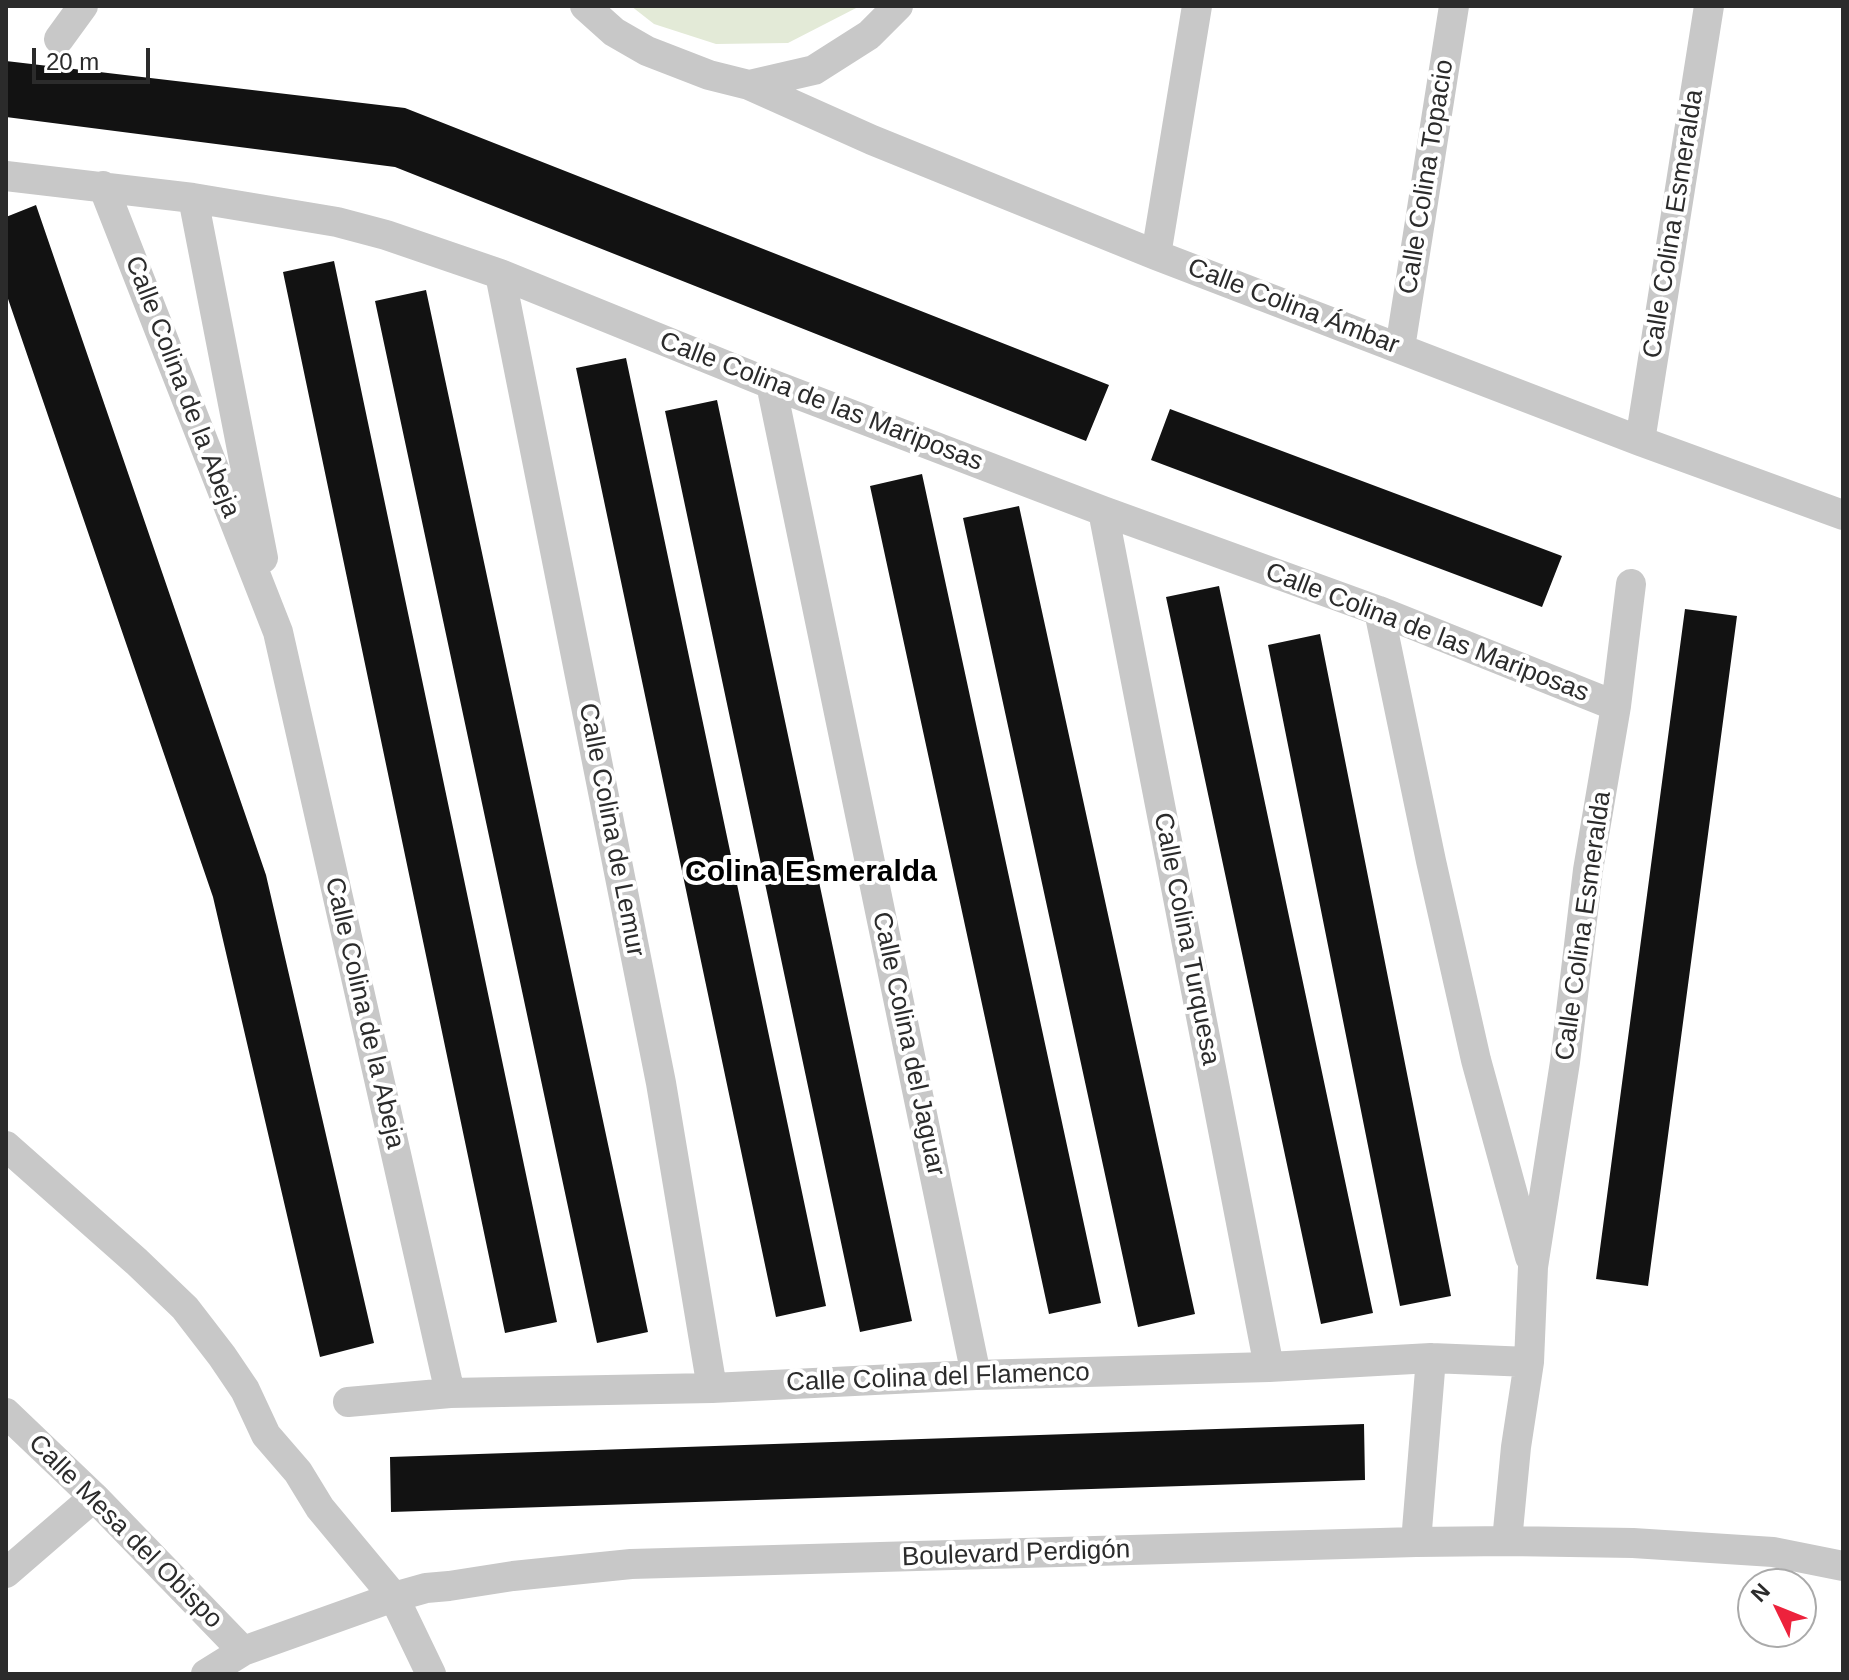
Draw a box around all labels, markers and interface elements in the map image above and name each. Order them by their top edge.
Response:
scale bar [36,32,154,82]
text: 20 m [46,48,99,75]
street label: Calle Colina Topacio [1393,58,1461,296]
street label: Calle Colina Esmeralda [1637,87,1711,361]
street label: Calle Colina de la Abeja [118,252,246,522]
street label: Calle Colina Ámbar [1183,252,1403,362]
street label: Calle Colina de las Mariposas [655,326,987,478]
street label: Calle Colina de las Mariposas [1261,557,1593,709]
street label: Calle Colina de Lemur [571,701,651,959]
street label: Calle Colina Esmeralda [1550,789,1618,1063]
street label: Calle Colina Turquesa [1146,810,1226,1068]
district label: Colina Esmeralda [685,855,937,891]
street label: Calle Colina de la Abeja [318,874,410,1152]
street label: Calle Colina del Jaguar [865,909,951,1179]
street label: Calle Colina del Flamenco [786,1357,1090,1399]
street label: Calle Mesa del Obispo [21,1428,229,1636]
street label: Boulevard Perdigón [901,1534,1131,1574]
north arrow [1737,1568,1817,1648]
text: N [1746,1578,1775,1607]

